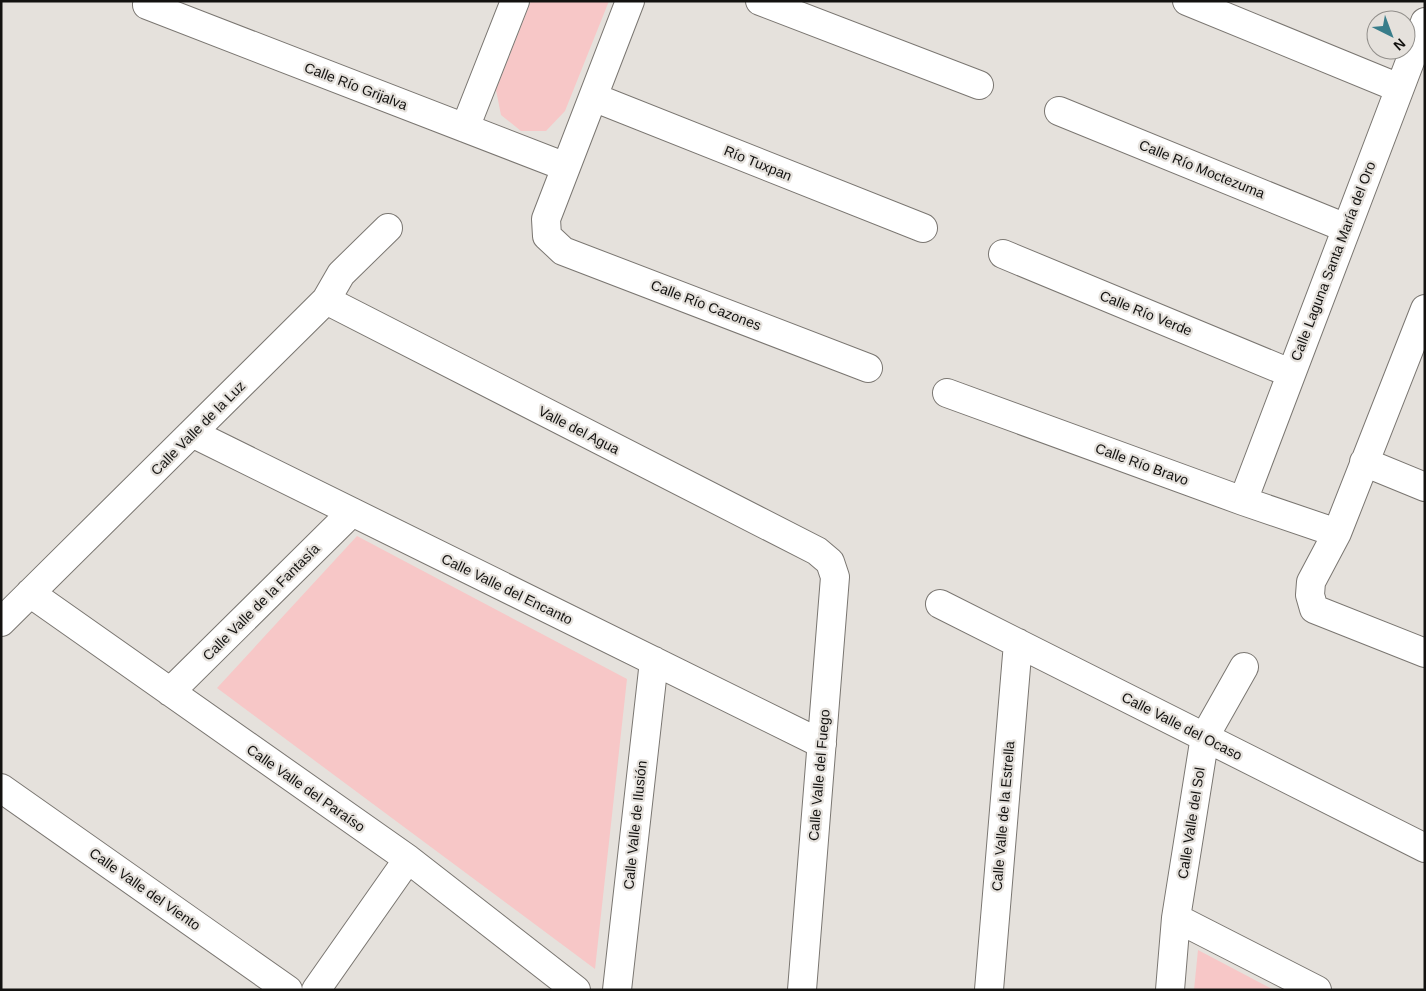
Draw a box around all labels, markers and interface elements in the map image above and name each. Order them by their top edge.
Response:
north arrow [1366,10,1416,60]
text: N [1391,35,1409,54]
street label: Calle Río Grijalva [302,59,410,113]
street label: Calle Río Moctezuma [1137,137,1267,202]
street label: Río Tuxpan [722,142,794,184]
street label: Calle Laguna Santa María del Oro [1287,159,1379,363]
street label: Calle Río Cazones [649,277,763,333]
street label: Calle Río Verde [1098,287,1195,339]
street label: Calle Valle de la Luz [148,378,248,478]
street label: Valle del Agua [536,403,622,457]
street label: Calle Río Bravo [1093,440,1191,488]
street label: Calle Valle de la Fantasía [199,540,323,664]
street label: Calle Valle del Encanto [439,550,575,628]
street label: Calle Valle del Ocaso [1119,689,1245,763]
street label: Calle Valle del Fuego [805,708,833,841]
street label: Calle Valle de la Estrella [988,740,1018,892]
street label: Calle Valle del Paraíso [244,741,368,835]
street label: Calle Valle de Ilusión [620,760,650,890]
street label: Calle Valle del Sol [1174,766,1208,880]
street label: Calle Valle del Viento [86,845,204,933]

